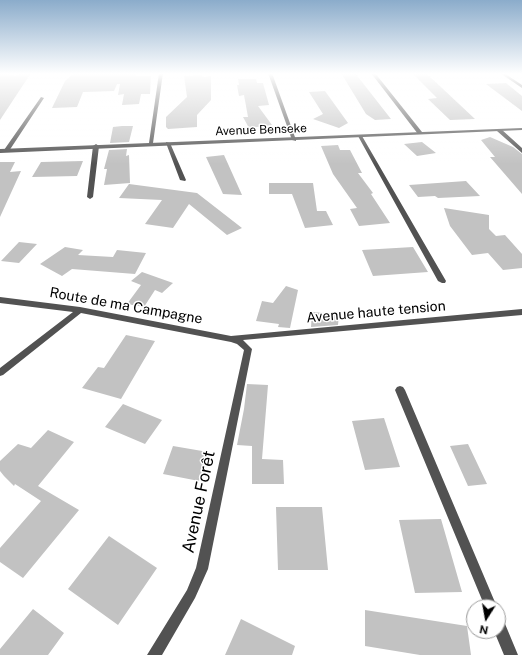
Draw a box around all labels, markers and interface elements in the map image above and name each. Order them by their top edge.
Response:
street label: Avenue Benseke [215,121,307,139]
street label: Route de ma Campagne [48,284,204,328]
street label: Avenue haute tension [306,298,446,326]
street label: Avenue Forêt [178,449,220,555]
north arrow [466,599,506,639]
text: N [479,623,489,637]

